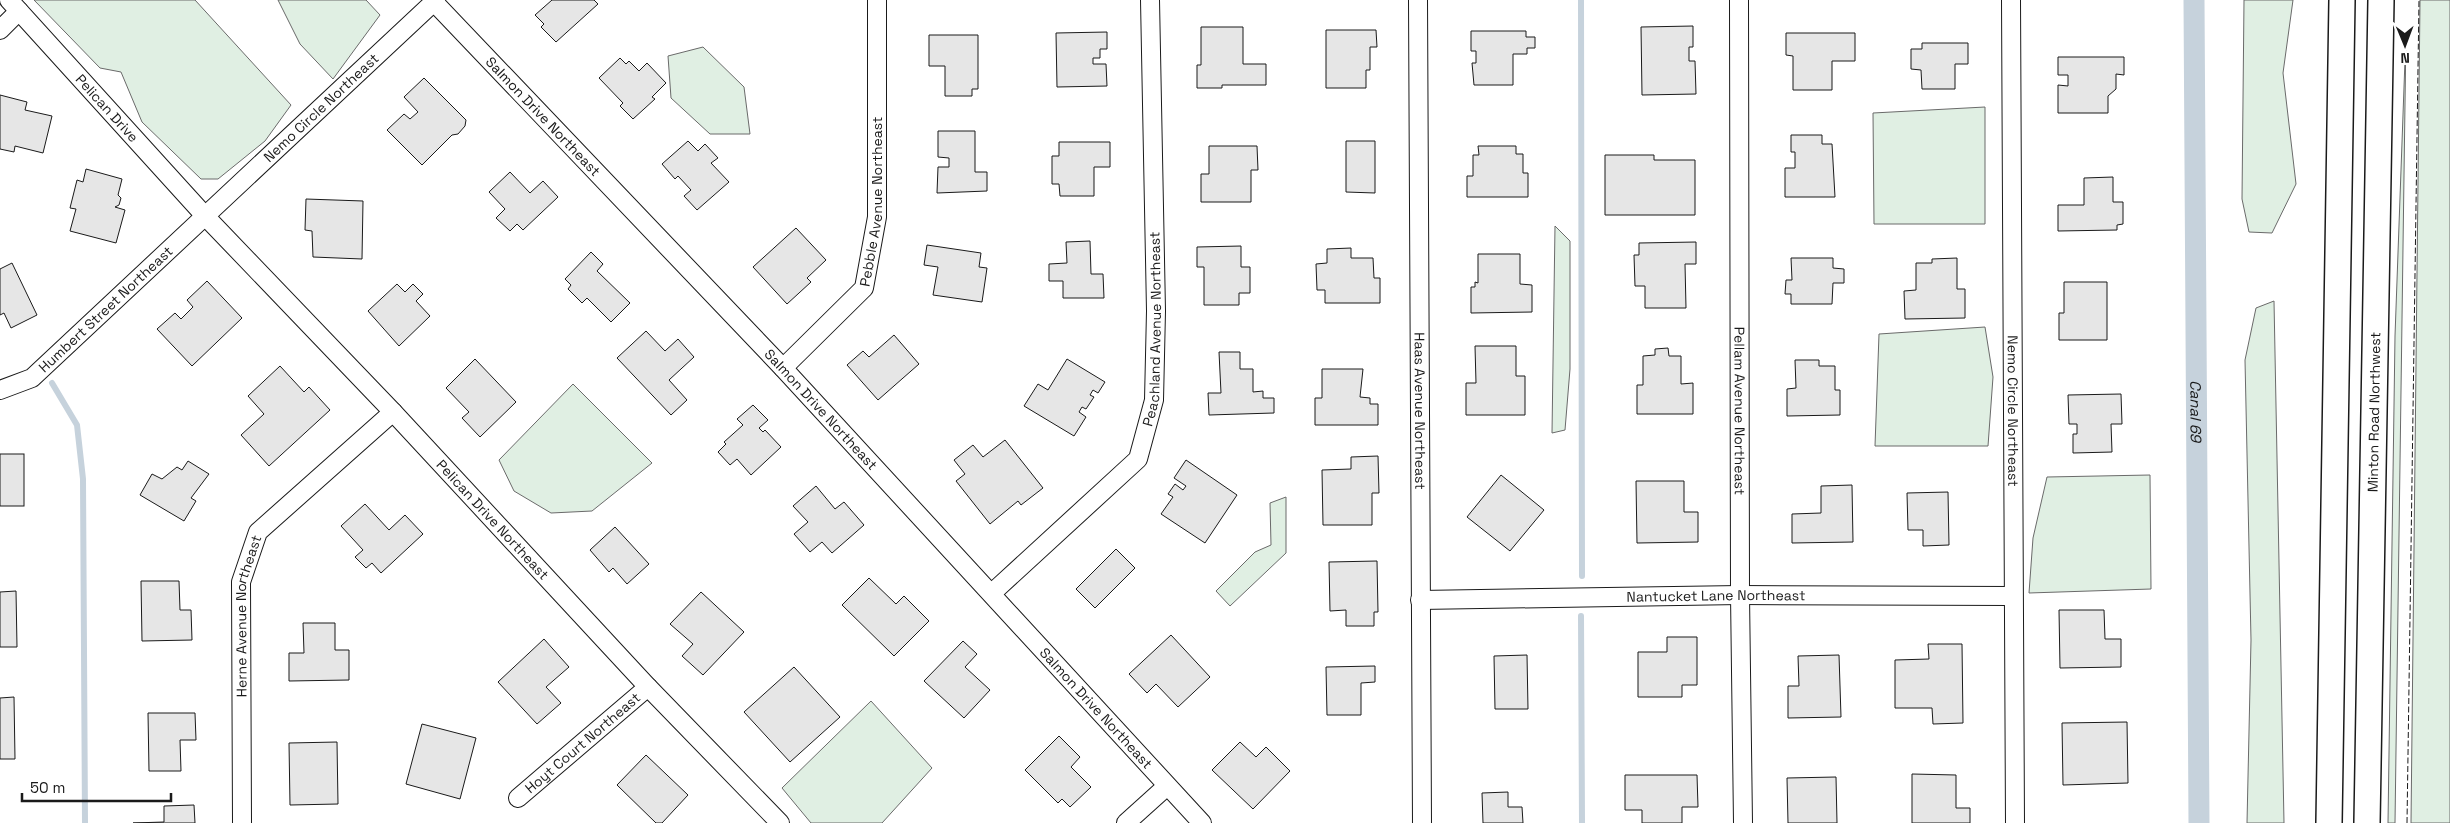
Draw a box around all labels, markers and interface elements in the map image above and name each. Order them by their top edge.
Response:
north arrow [2380,20,2430,70]
street label: Nemo Circle Northeast [260,49,382,166]
text: N [2400,49,2410,67]
street label: Salmon Drive Northeast [482,53,604,180]
street label: Pelican Drive [72,70,143,146]
street label: Pebble Avenue Northeast [855,116,886,288]
street label: Peachland Avenue Northeast [1138,232,1165,428]
street label: Humbert Street Northeast [35,242,176,376]
street label: Pellam Avenue Northeast [1731,327,1749,495]
street label: Haas Avenue Northeast [1411,332,1429,490]
street label: Minton Road Northwest [2364,332,2384,492]
street label: Nemo Circle Northeast [2004,335,2022,487]
street label: Salmon Drive Northeast [761,345,881,474]
water label: Canal 69 [2187,380,2206,444]
street label: Pelican Drive Northeast [433,456,553,583]
street label: Herne Avenue Northeast [232,533,265,697]
street label: Nantucket Lane Northeast [1626,586,1805,606]
street label: Salmon Drive Northeast [1036,644,1156,772]
street label: Hoyt Court Northeast [521,688,644,797]
scale bar [22,770,171,802]
text: 50 m [30,778,65,797]

